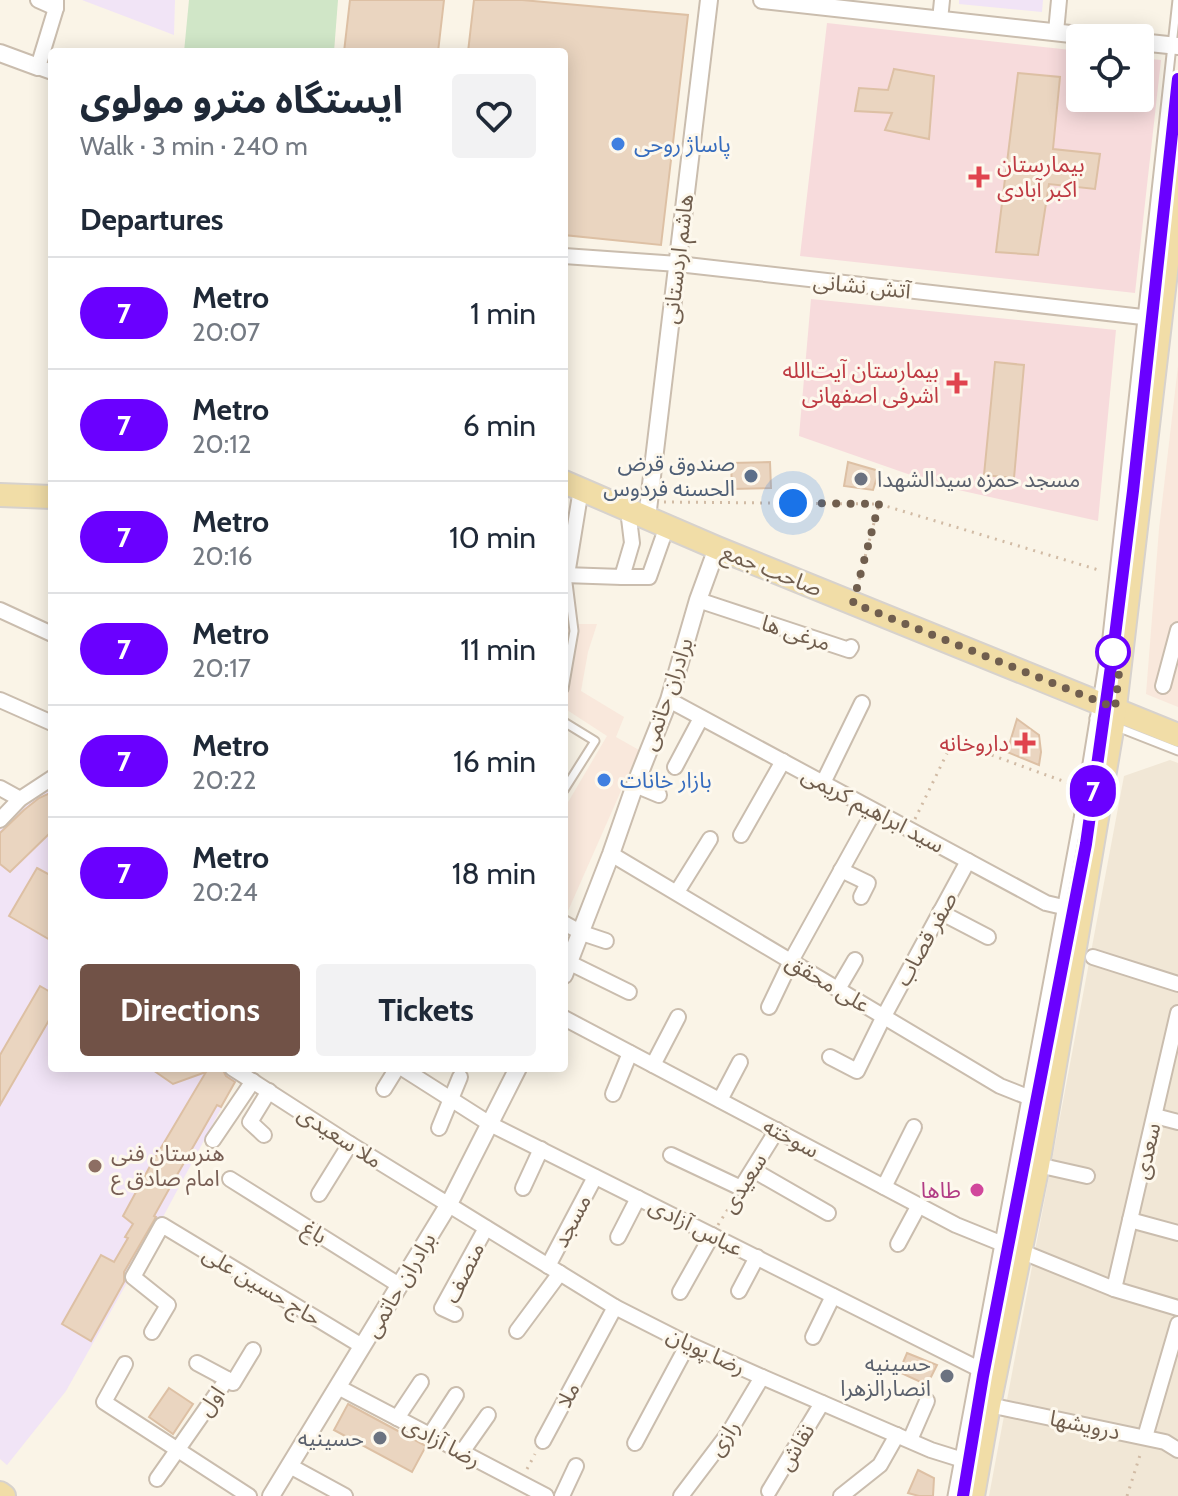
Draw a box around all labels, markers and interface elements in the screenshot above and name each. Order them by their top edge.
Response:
map controls [1066,24,1154,112]
button: locate [1066,24,1154,112]
button: heart [452,74,536,158]
text: ایستگاه مترو مولوی [80,76,403,123]
text: Walk · 3 min · 240 m [80,130,308,162]
place label: پاساژ روحی [634,131,731,159]
marker: پاساژ روحی [609,135,627,153]
place label: بیمارستان اکبر آبادی [997,151,1085,203]
marker: بیمارستان اکبر آبادی [968,166,990,188]
street label: هاشم اردستانی [657,192,702,326]
text: Departures [80,201,224,238]
street label: آتش نشانی [812,267,914,305]
text: Metro [192,279,269,316]
text: 1 min [470,295,536,332]
text: 7 [117,296,131,330]
text: 20:07 [192,316,260,348]
place label: بیمارستان آیت‌الله اشرفی اصفهانی [782,357,939,409]
marker: بیمارستان آیت‌الله اشرفی اصفهانی [946,372,968,394]
text: Metro [192,391,269,428]
text: 6 min [463,407,536,444]
text: 7 [117,408,131,442]
text: 20:12 [192,428,251,460]
place label: صندوق قرض الحسنه فردوس [603,450,735,502]
place label: مسجد حمزه سیدالشهدا [877,466,1080,493]
marker: صندوق قرض الحسنه فردوس [742,467,760,485]
marker: مسجد حمزه سیدالشهدا [852,470,870,488]
your location [773,483,813,523]
text: Metro [192,503,269,540]
text: 10 min [449,519,536,556]
text: 7 [117,520,131,554]
street label: صاحب جمع [717,538,826,605]
text: 20:16 [192,540,252,572]
street label: مرغی ها [758,609,834,657]
text: Metro [192,615,269,652]
text: 11 min [460,631,536,668]
text: 7 [117,632,131,666]
street label: برادران حاتمی [635,634,699,754]
unlabelled marker [1096,635,1130,669]
text: 20:17 [192,652,251,684]
text: Metro [192,727,269,764]
place label: داروخانه [939,730,1009,757]
marker: داروخانه [1016,734,1034,752]
text: 16 min [453,743,536,780]
text: 7 [117,744,131,778]
street label: سید ابراهیم کریمی [796,761,949,862]
text: 20:22 [192,764,256,796]
line badge: 7 [1067,765,1119,817]
place label: بازار خانات [620,767,712,794]
marker: بازار خانات [595,771,613,789]
text: 7 [1086,774,1100,808]
text: Metro [192,839,269,876]
text: 18 min [452,855,536,892]
text: 7 [117,856,131,890]
text: 20:24 [192,876,258,908]
street label: صفر قصاب [889,887,963,991]
street label: علی محقق [781,947,875,1019]
button: Directions [80,964,300,1056]
button: Tickets [316,964,536,1056]
street label: ملا سعیدی [293,1100,387,1174]
street label: سوخته [758,1112,824,1164]
street label: سعدی [1127,1120,1167,1182]
place label: هنرستان فنی امام صادق ع [111,1140,225,1195]
street label: سعیدی [715,1148,773,1218]
marker: هنرستان فنی امام صادق ع [86,1157,104,1175]
place label: طاها [921,1177,961,1204]
marker: طاها [968,1181,986,1199]
street label: مسجد [547,1190,597,1252]
street label: عباس آزادی [645,1192,747,1262]
street label: باغ [296,1214,332,1252]
street label: برادران حاتمی [358,1228,442,1342]
street label: منصف [438,1238,490,1308]
street label: حاج حسین علی [196,1240,326,1334]
street label: رضا پویان [662,1321,750,1382]
place label: حسینیه انصارالزهرا [840,1350,931,1402]
marker: حسینیه انصارالزهرا [938,1367,956,1385]
street label: ملا [550,1378,586,1412]
street label: اول [191,1381,231,1421]
street label: درویشها [1047,1404,1123,1446]
street label: رضا آزادی [399,1410,485,1474]
street label: رازی [702,1415,746,1461]
street label: نقاش [772,1419,820,1475]
place label: حسینیه [298,1425,364,1452]
marker: حسینیه [371,1429,389,1447]

